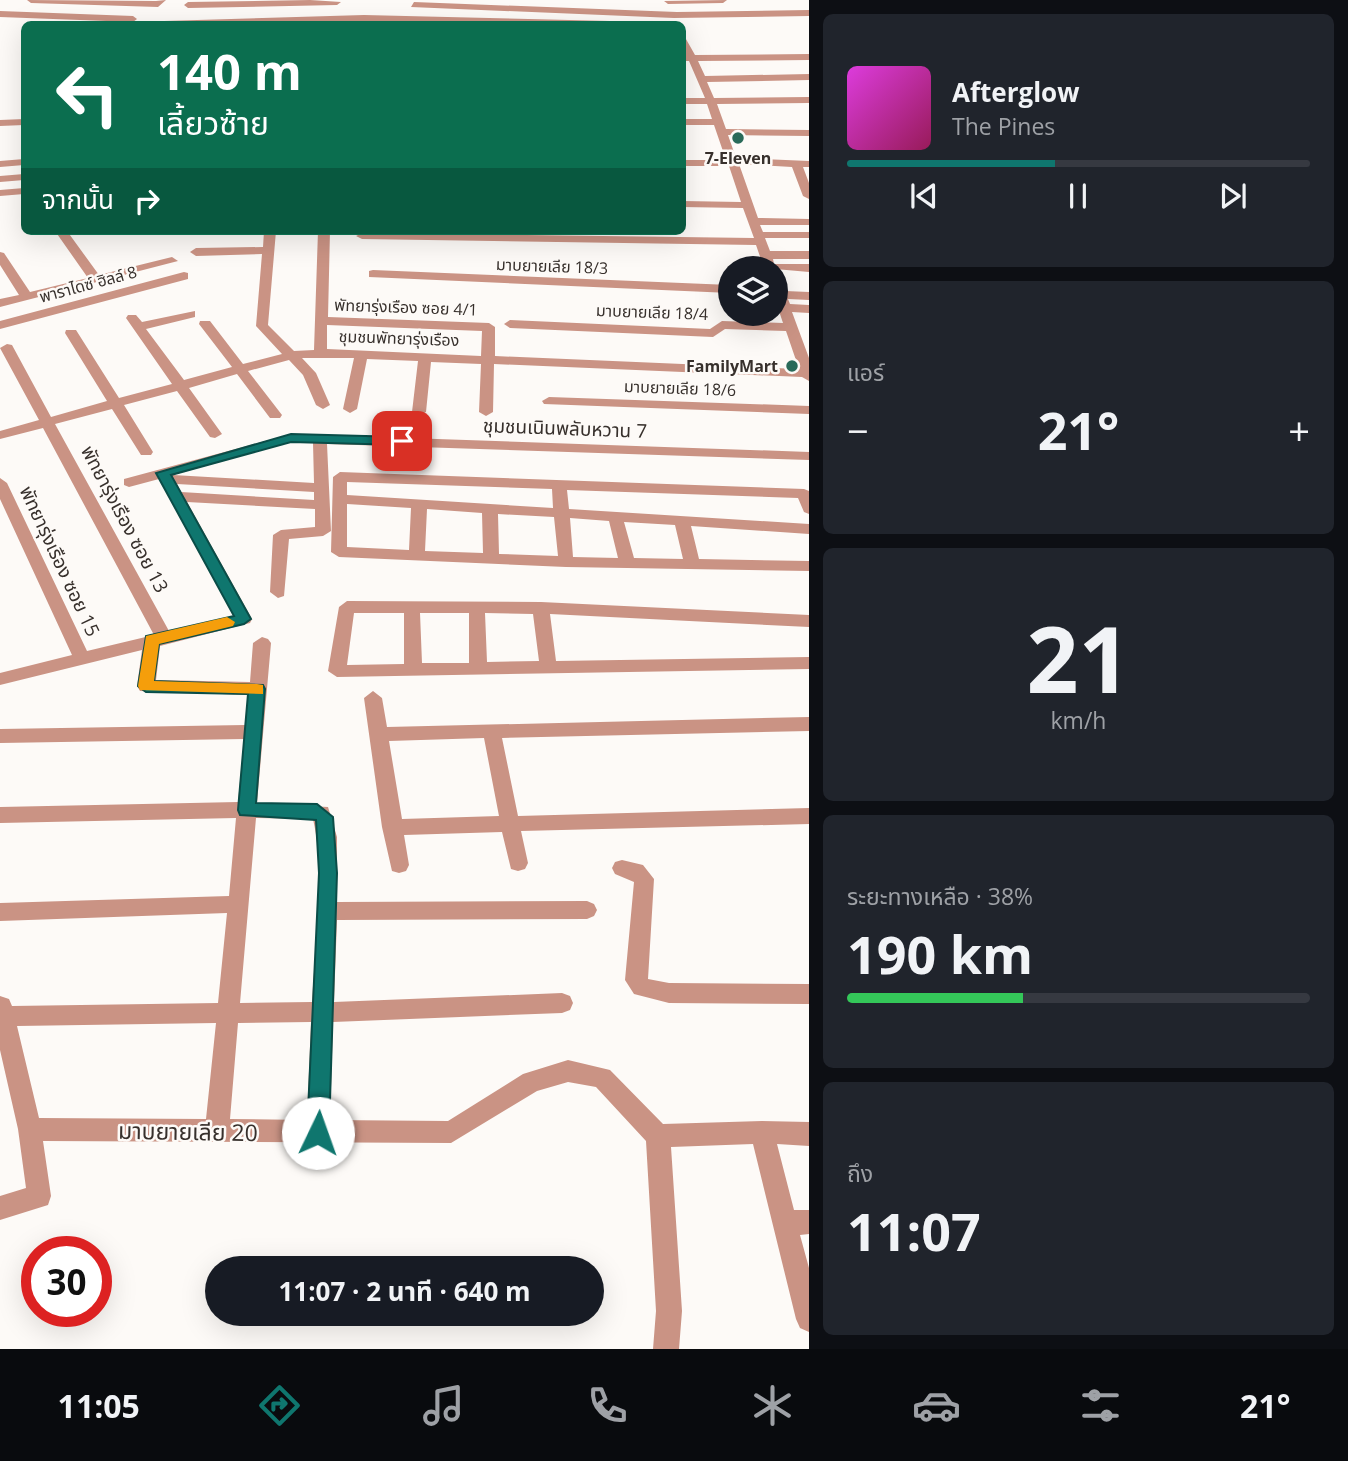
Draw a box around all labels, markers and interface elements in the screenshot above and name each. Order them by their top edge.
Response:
text: 140 m [157,38,302,104]
icon: left [42,49,133,140]
text: Afterglow [952,74,1079,110]
text: เลี้ยวซ้าย [157,101,269,144]
text: The Pines [952,110,1055,142]
marker: 7-Eleven [730,130,746,146]
place label: 7-Eleven [705,147,771,169]
icon: previous [905,177,943,215]
icon: pause [1059,177,1097,215]
icon: next [1214,177,1252,215]
text: จากนั้น [42,181,114,217]
icon: right [128,182,166,220]
street label: มาบยายเลีย 18/3 [496,253,608,279]
map controls [718,256,788,326]
button: layers [718,256,788,326]
street label: พาราไดซ์ ฮิลล์ 8 [37,260,139,308]
street label: พัทยารุ่งเรือง ซอย 4/1 [334,294,478,320]
street label: มาบยายเลีย 18/4 [596,299,708,325]
street label: ชุมชนพัทยารุ่งเรือง [338,325,460,351]
place label: FamilyMart [686,355,778,377]
text: แอร์ [847,356,884,388]
marker: FamilyMart [784,358,800,374]
street label: มาบยายเลีย 18/6 [624,375,736,401]
text: 21° [1038,394,1119,465]
text: − [847,404,869,456]
text: + [1288,404,1310,456]
pin [372,411,432,471]
street label: ชุมชนเนินพลับหวาน 7 [482,412,648,444]
icon: arrive [383,422,421,460]
street label: พัทยารุ่งเรือง ซอย 13 [75,441,175,597]
street label: พัทยารุ่งเรือง ซอย 15 [14,481,106,641]
text: 21 [1026,596,1131,720]
text: km/h [1051,704,1106,736]
text: ระยะทางเหลือ · 38% [847,880,1033,912]
text: 190 km [847,918,1033,989]
position arrow [281,1096,355,1170]
street label: มาบยายเลีย 20 [118,1114,258,1148]
text: ถึง [847,1157,873,1189]
text: 11:07 [847,1195,981,1266]
speed limit sign: 30 [21,1236,112,1327]
text: 11:07 · 2 นาที · 640 m [278,1273,531,1309]
icon: directions [255,1381,304,1430]
icon: music [419,1381,468,1430]
icon: phone [583,1381,632,1430]
icon: climate [748,1381,797,1430]
icon: car [912,1381,961,1430]
icon: filters [1076,1381,1125,1430]
text: 11:05 [58,1384,140,1427]
text: 21° [1240,1384,1290,1427]

